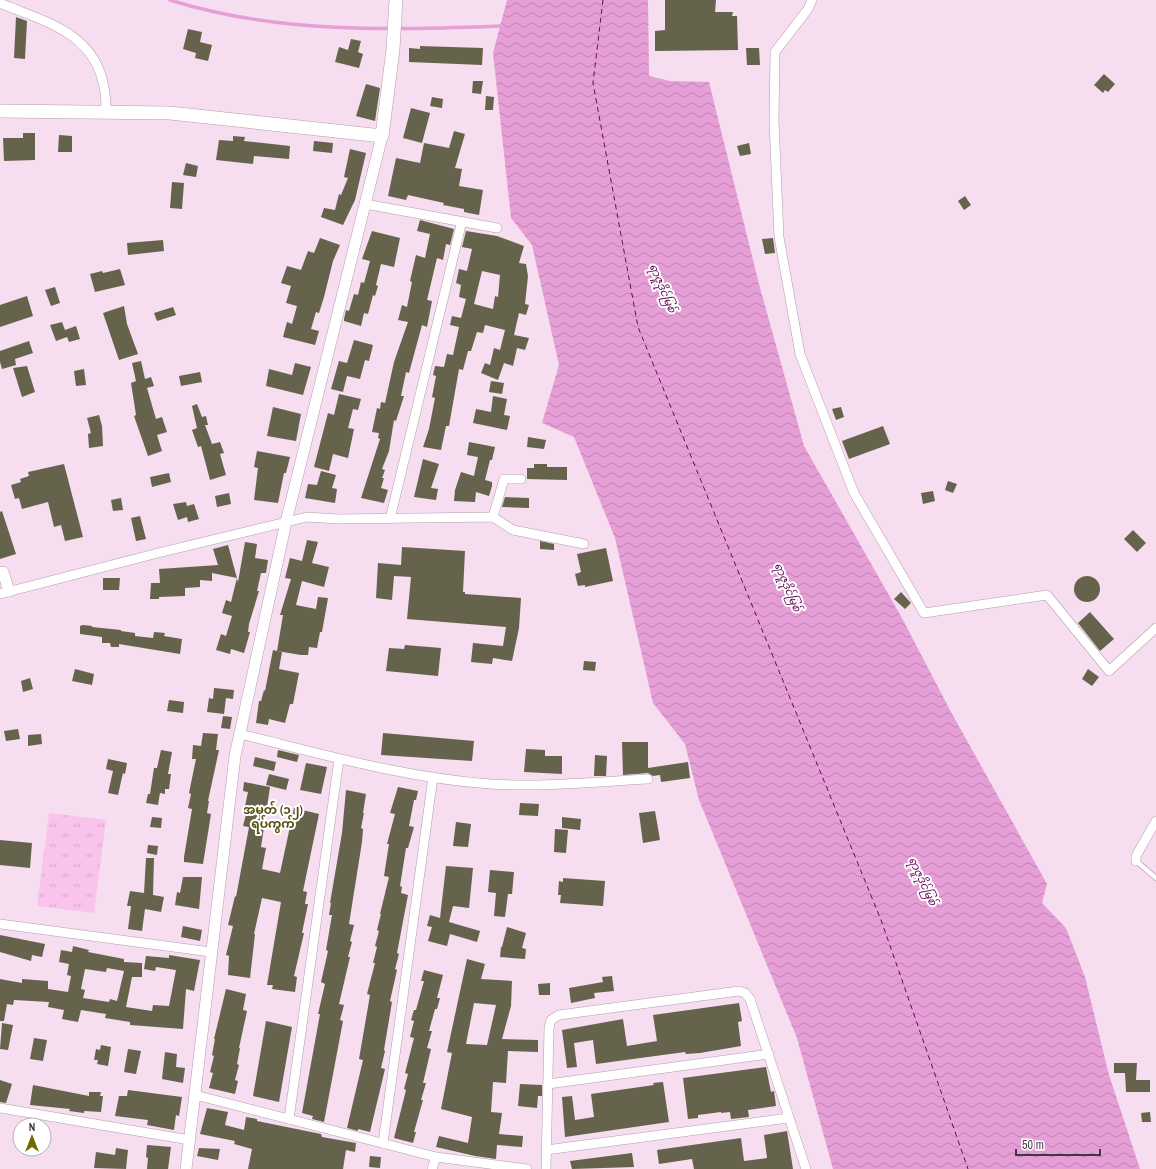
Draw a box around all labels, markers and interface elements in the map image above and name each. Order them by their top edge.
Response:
water label: ရာဇူဒိုင်မြစ် [644,261,681,316]
water label: ရာဇူဒိုင်မြစ် [769,560,806,615]
district label: အမှတ် (၁၂) ရပ်ကွက် [243,800,303,834]
water label: ရာဇူဒိုင်မြစ် [903,854,941,909]
north arrow [12,1117,52,1157]
text: N [29,1120,35,1134]
scale bar [1016,1131,1100,1157]
text: 50 m [1022,1137,1044,1153]

